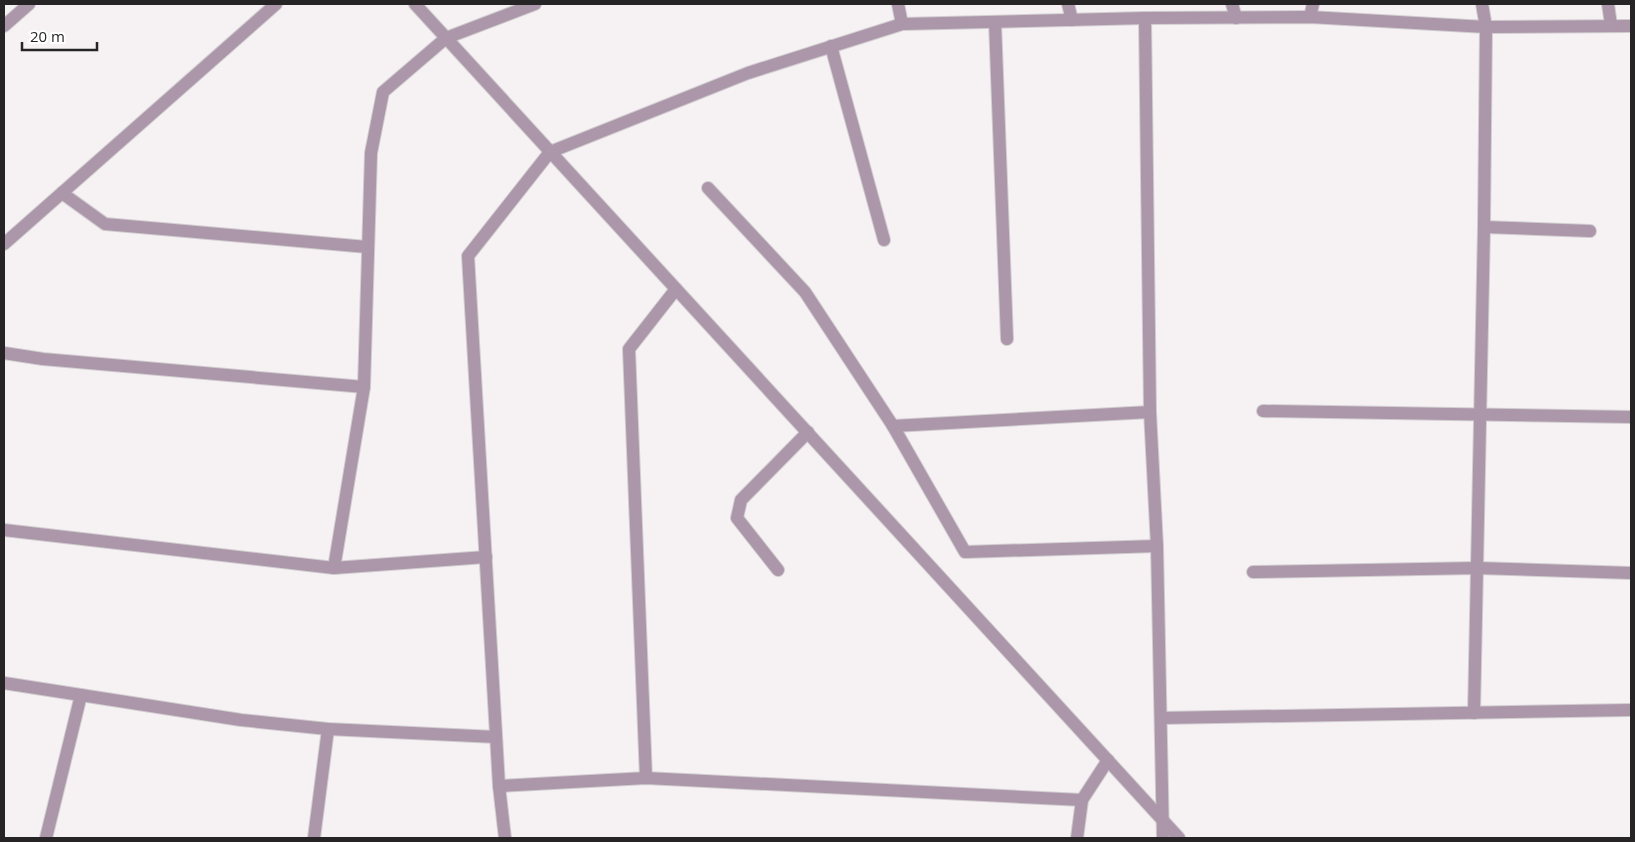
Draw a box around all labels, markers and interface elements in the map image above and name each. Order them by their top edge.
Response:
scale bar [22,20,98,52]
text: 20 m [30,26,65,46]

